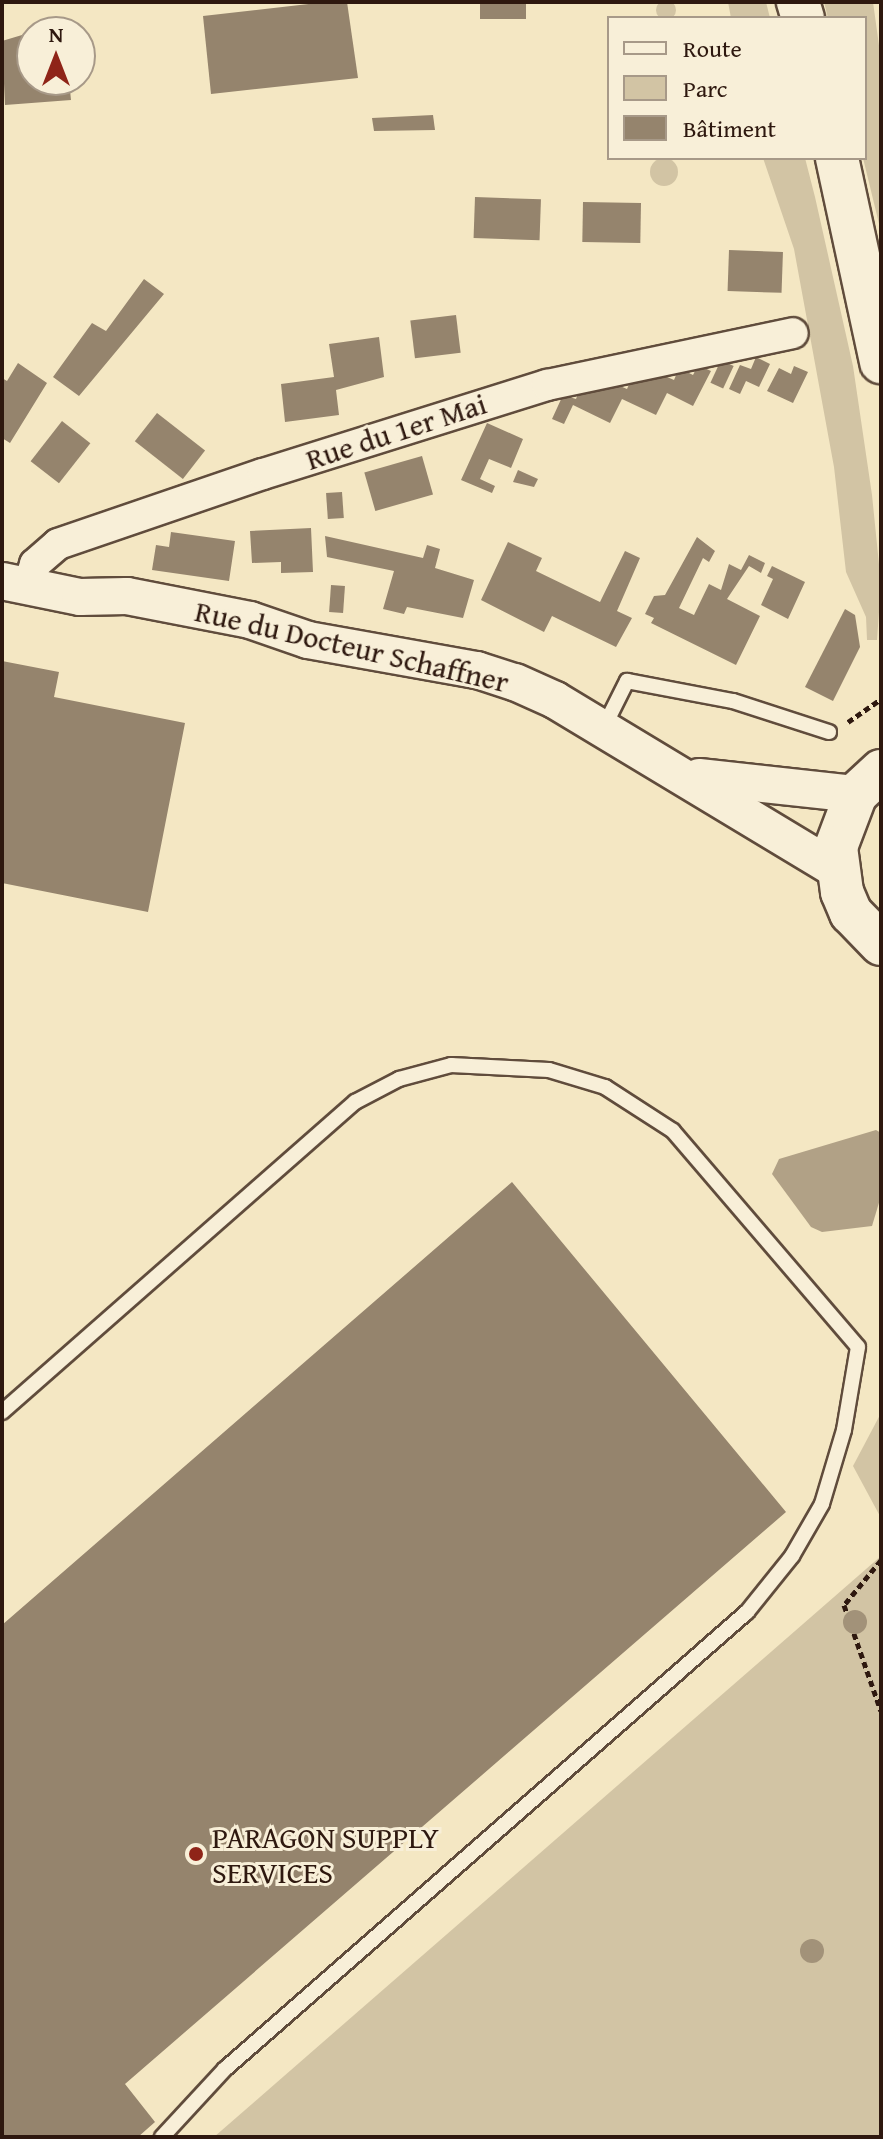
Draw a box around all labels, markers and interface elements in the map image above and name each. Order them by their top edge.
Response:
north arrow [16,16,96,96]
legend [607,16,867,160]
text: N [49,18,63,50]
text: Route [683,31,742,66]
text: Parc [683,71,727,106]
text: Bâtiment [683,111,776,146]
street label: Rue du 1er Mai [301,385,491,477]
street label: Rue du Docteur Schaffner [192,592,512,700]
place label: PARAGON SUPPLY SERVICES [212,1819,439,1890]
marker: PARAGON SUPPLY SERVICES [187,1845,205,1863]

